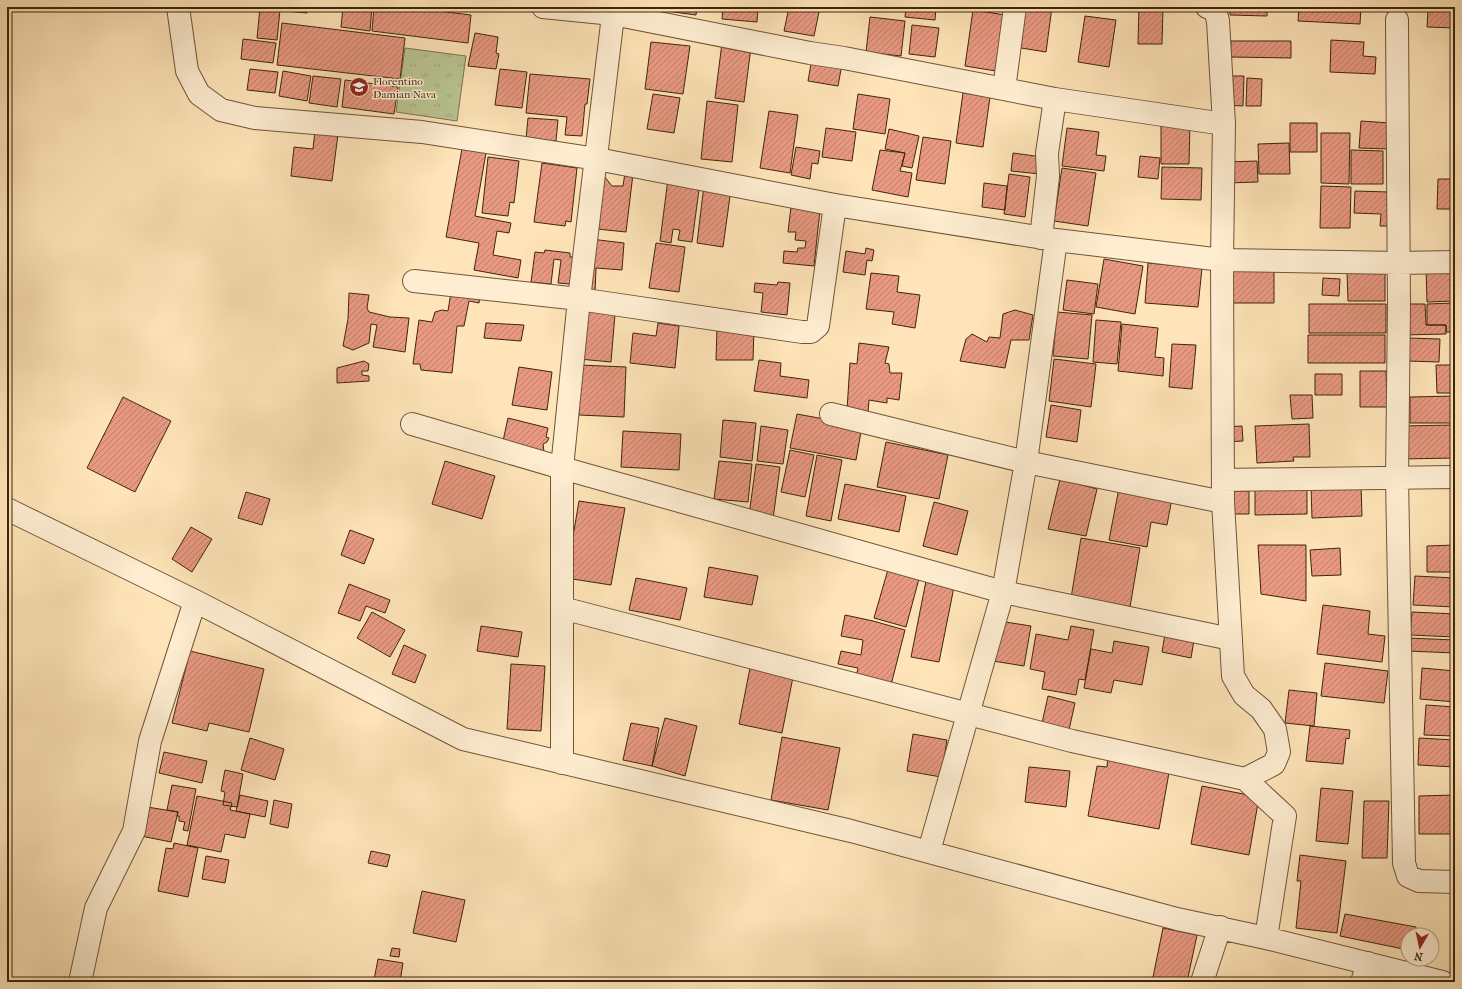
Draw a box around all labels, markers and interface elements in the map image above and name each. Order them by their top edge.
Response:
place label: Florentino Damian Nava [373,75,437,101]
school or university icon: Florentino Damian Nava [348,76,370,98]
north arrow [1400,927,1440,967]
text: N [1413,949,1424,963]

